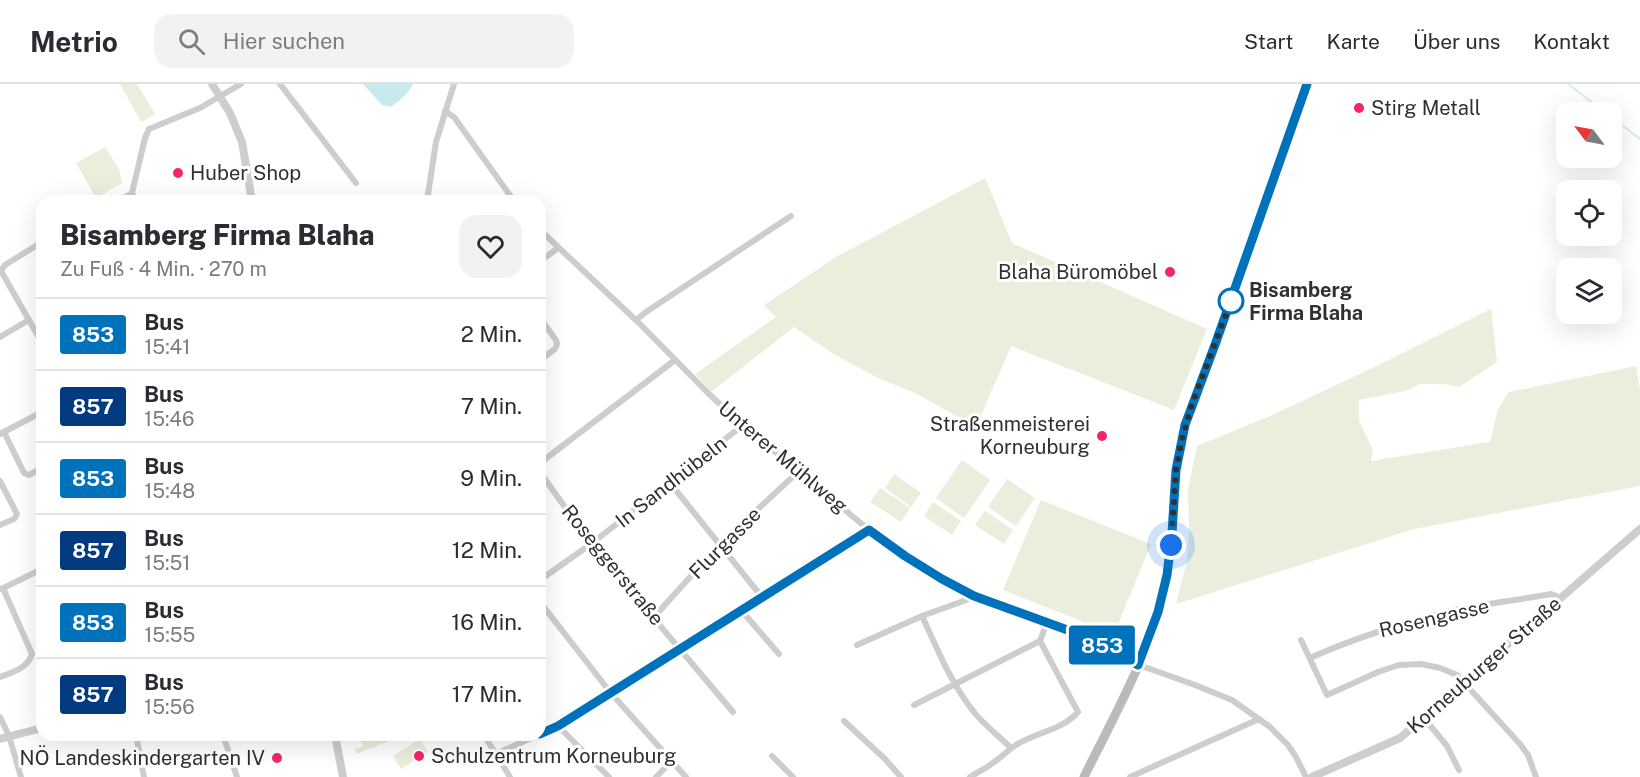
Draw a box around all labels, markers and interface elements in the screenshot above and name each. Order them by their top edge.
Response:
search box [154,14,574,68]
text: Metrio [30,25,118,58]
icon: search [175,25,208,58]
text: Hier suchen [223,28,345,54]
text: Start [1244,29,1293,54]
text: Karte [1326,29,1380,54]
text: Über uns [1413,29,1500,54]
text: Kontakt [1533,29,1610,54]
place label: Stirg Metall [1371,96,1481,120]
marker: Stirg Metall [1352,101,1366,115]
north arrow [1556,102,1622,168]
map controls [1556,102,1622,324]
place label: Huber Shop [190,161,301,185]
marker: Huber Shop [171,166,185,180]
button: locate [1556,180,1622,246]
button: heart [459,215,522,278]
text: Bisamberg Firma Blaha [60,218,375,251]
text: Zu Fuß · 4 Min. · 270 m [60,257,267,281]
button: layers [1556,258,1622,324]
place label: Blaha Büromöbel [998,260,1158,284]
marker: Blaha Büromöbel [1163,265,1177,279]
place label: Bisamberg Firma Blaha [1249,278,1363,325]
marker: Bisamberg Firma Blaha [1218,288,1244,314]
text: Bus [144,309,184,335]
text: 2 Min. [461,321,522,347]
text: 853 [72,322,114,347]
text: 15:41 [144,335,190,359]
text: Bus [144,381,184,407]
text: 7 Min. [461,393,522,419]
text: 857 [72,394,114,419]
street label: Unterer Mühlweg [713,396,853,518]
text: 15:46 [144,407,194,431]
place label: Straßenmeisterei Korneuburg [930,412,1090,459]
marker: Straßenmeisterei Korneuburg [1095,429,1109,443]
street label: In Sandhübeln [611,431,731,533]
text: Bus [144,453,184,479]
text: 9 Min. [460,465,522,491]
text: 853 [72,466,114,491]
text: 15:48 [144,479,195,503]
street label: Roseggerstraße [557,500,669,630]
street label: Flurgasse [684,502,766,584]
text: Bus [144,525,184,551]
your location [1156,530,1186,560]
text: 12 Min. [452,537,522,563]
text: 857 [72,538,114,563]
text: 15:51 [144,551,190,575]
street label: Korneuburger Straße [1402,591,1566,739]
street label: Rosengasse [1377,594,1491,642]
text: Bus [144,597,184,623]
text: 16 Min. [451,609,522,635]
text: 853 [72,610,114,635]
text: 15:55 [144,623,195,647]
line badge: 853 [1068,626,1136,664]
text: 853 [1081,633,1123,658]
text: Bus [144,669,184,695]
text: 17 Min. [452,681,522,707]
text: 857 [72,682,114,707]
text: 15:56 [144,695,195,719]
place label: Schulzentrum Korneuburg [431,744,676,768]
place label: NÖ Landeskindergarten IV [20,745,265,770]
marker: Schulzentrum Korneuburg [412,749,426,763]
marker: NÖ Landeskindergarten IV [270,751,284,765]

